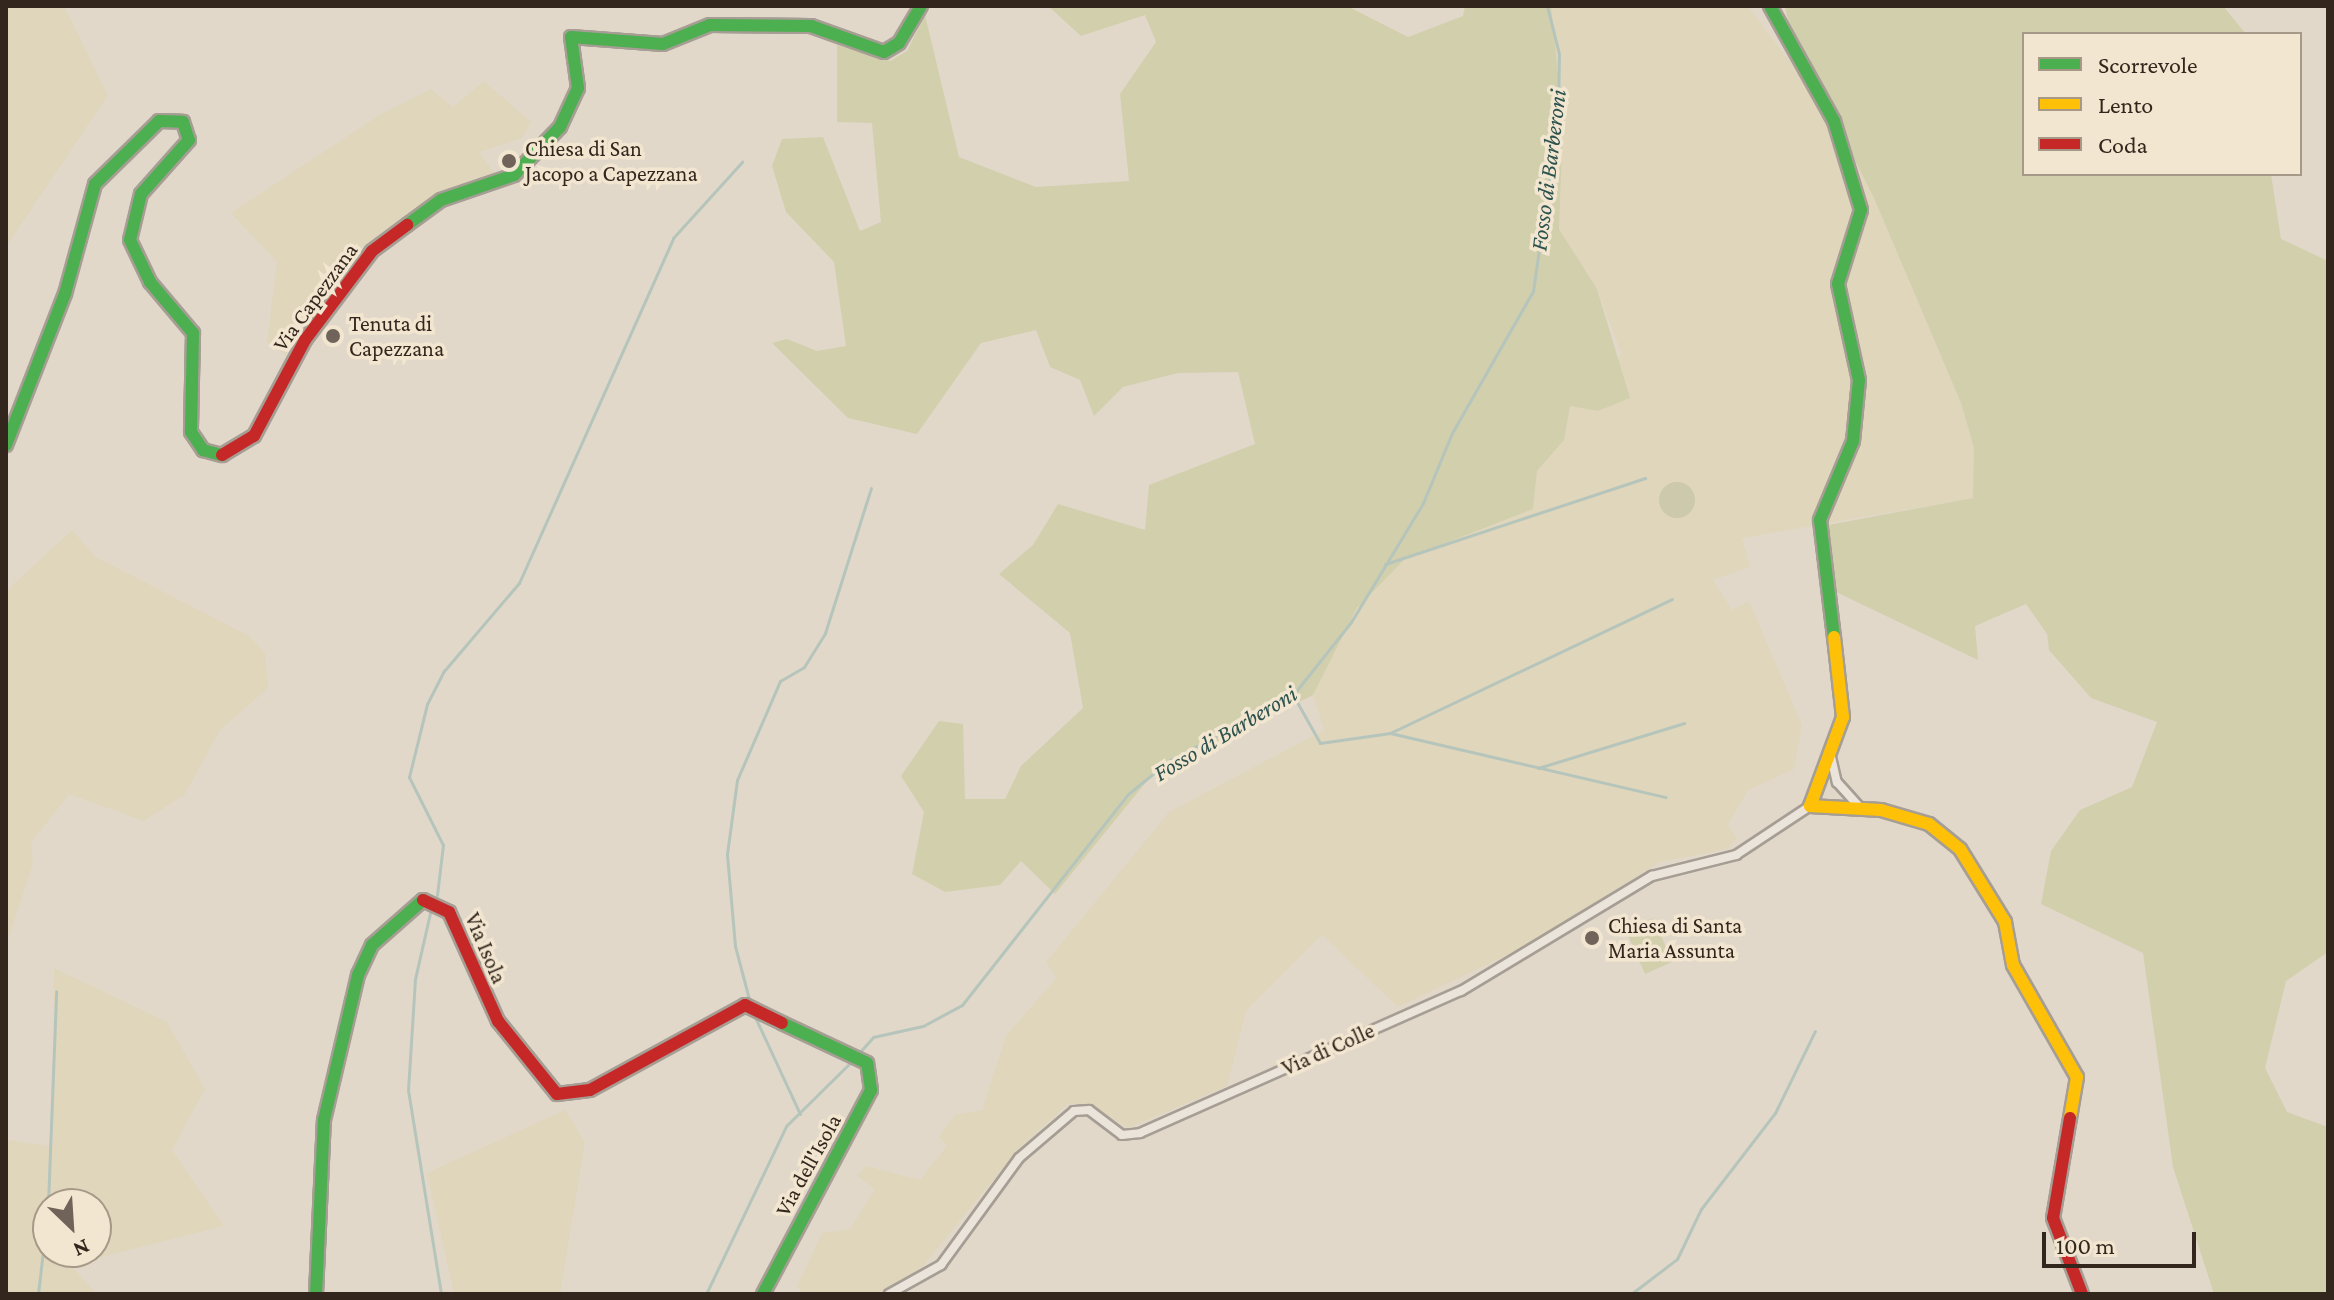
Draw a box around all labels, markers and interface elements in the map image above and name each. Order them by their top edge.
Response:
legend [2022,32,2302,176]
text: Scorrevole [2098,51,2198,78]
water label: Fosso di Barberoni [1524,88,1572,252]
text: Lento [2098,91,2153,118]
text: Coda [2098,131,2148,158]
place label: Chiesa di San Jacopo a Capezzana [525,135,698,186]
marker: Chiesa di San Jacopo a Capezzana [500,152,518,170]
street label: Via Capezzana [267,238,363,356]
place label: Tenuta di Capezzana [349,310,444,362]
marker: Tenuta di Capezzana [324,327,342,345]
water label: Fosso di Barberoni [1148,679,1302,787]
street label: Via Isola [459,909,513,987]
place label: Chiesa di Santa Maria Assunta [1608,912,1742,964]
marker: Chiesa di Santa Maria Assunta [1583,929,1601,947]
street label: Via di Colle [1278,1017,1378,1081]
street label: Via dell'Isola [769,1110,847,1220]
north arrow [32,1188,112,1268]
scale bar [2046,1216,2200,1266]
text: 100 m [2056,1232,2115,1259]
text: N [69,1234,94,1263]

